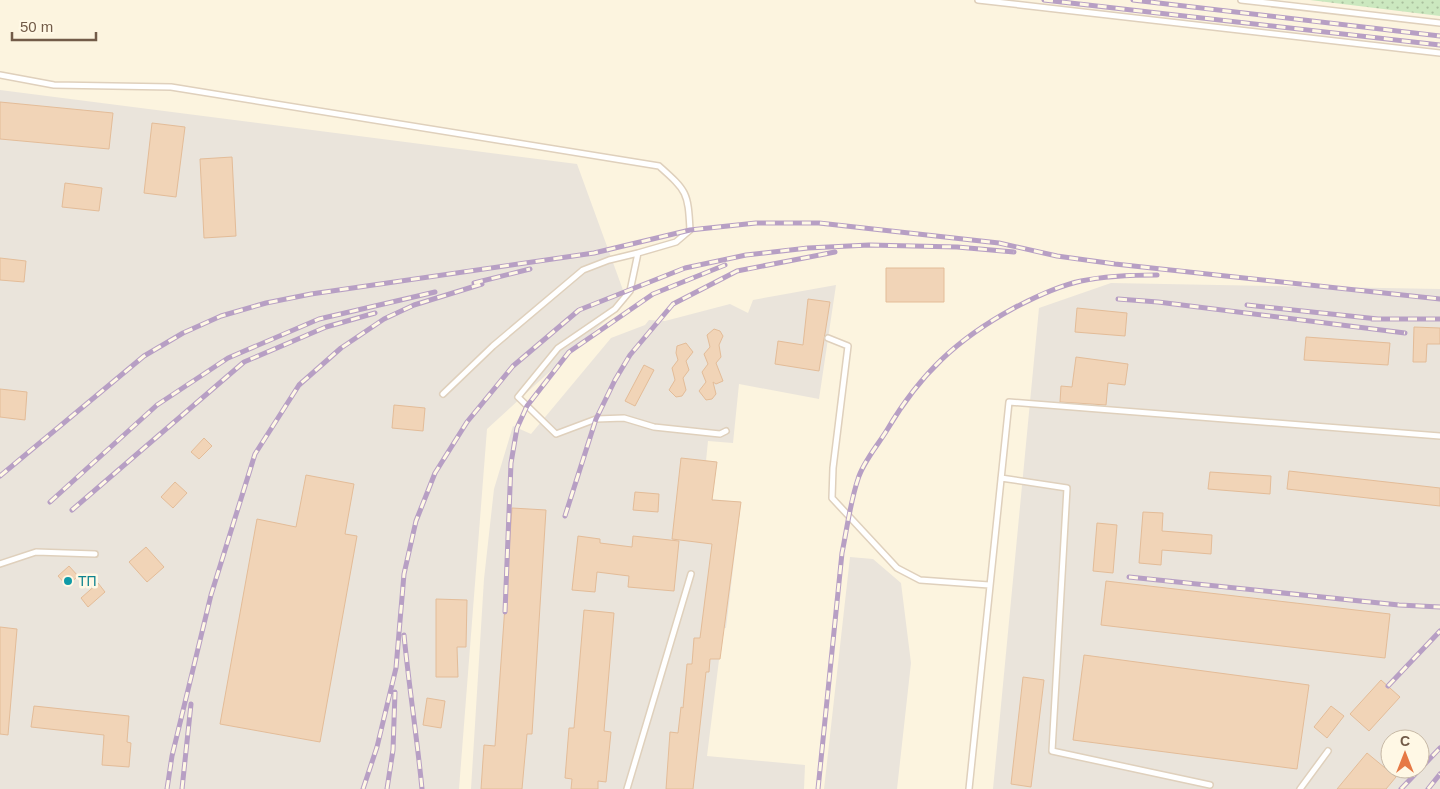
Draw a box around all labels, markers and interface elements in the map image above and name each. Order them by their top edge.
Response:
scale bar [12,10,96,42]
text: 50 m [20,18,53,35]
place label: ТП [78,573,97,589]
marker: ТП [62,575,74,587]
north arrow [1380,729,1430,779]
text: С [1400,733,1410,749]

